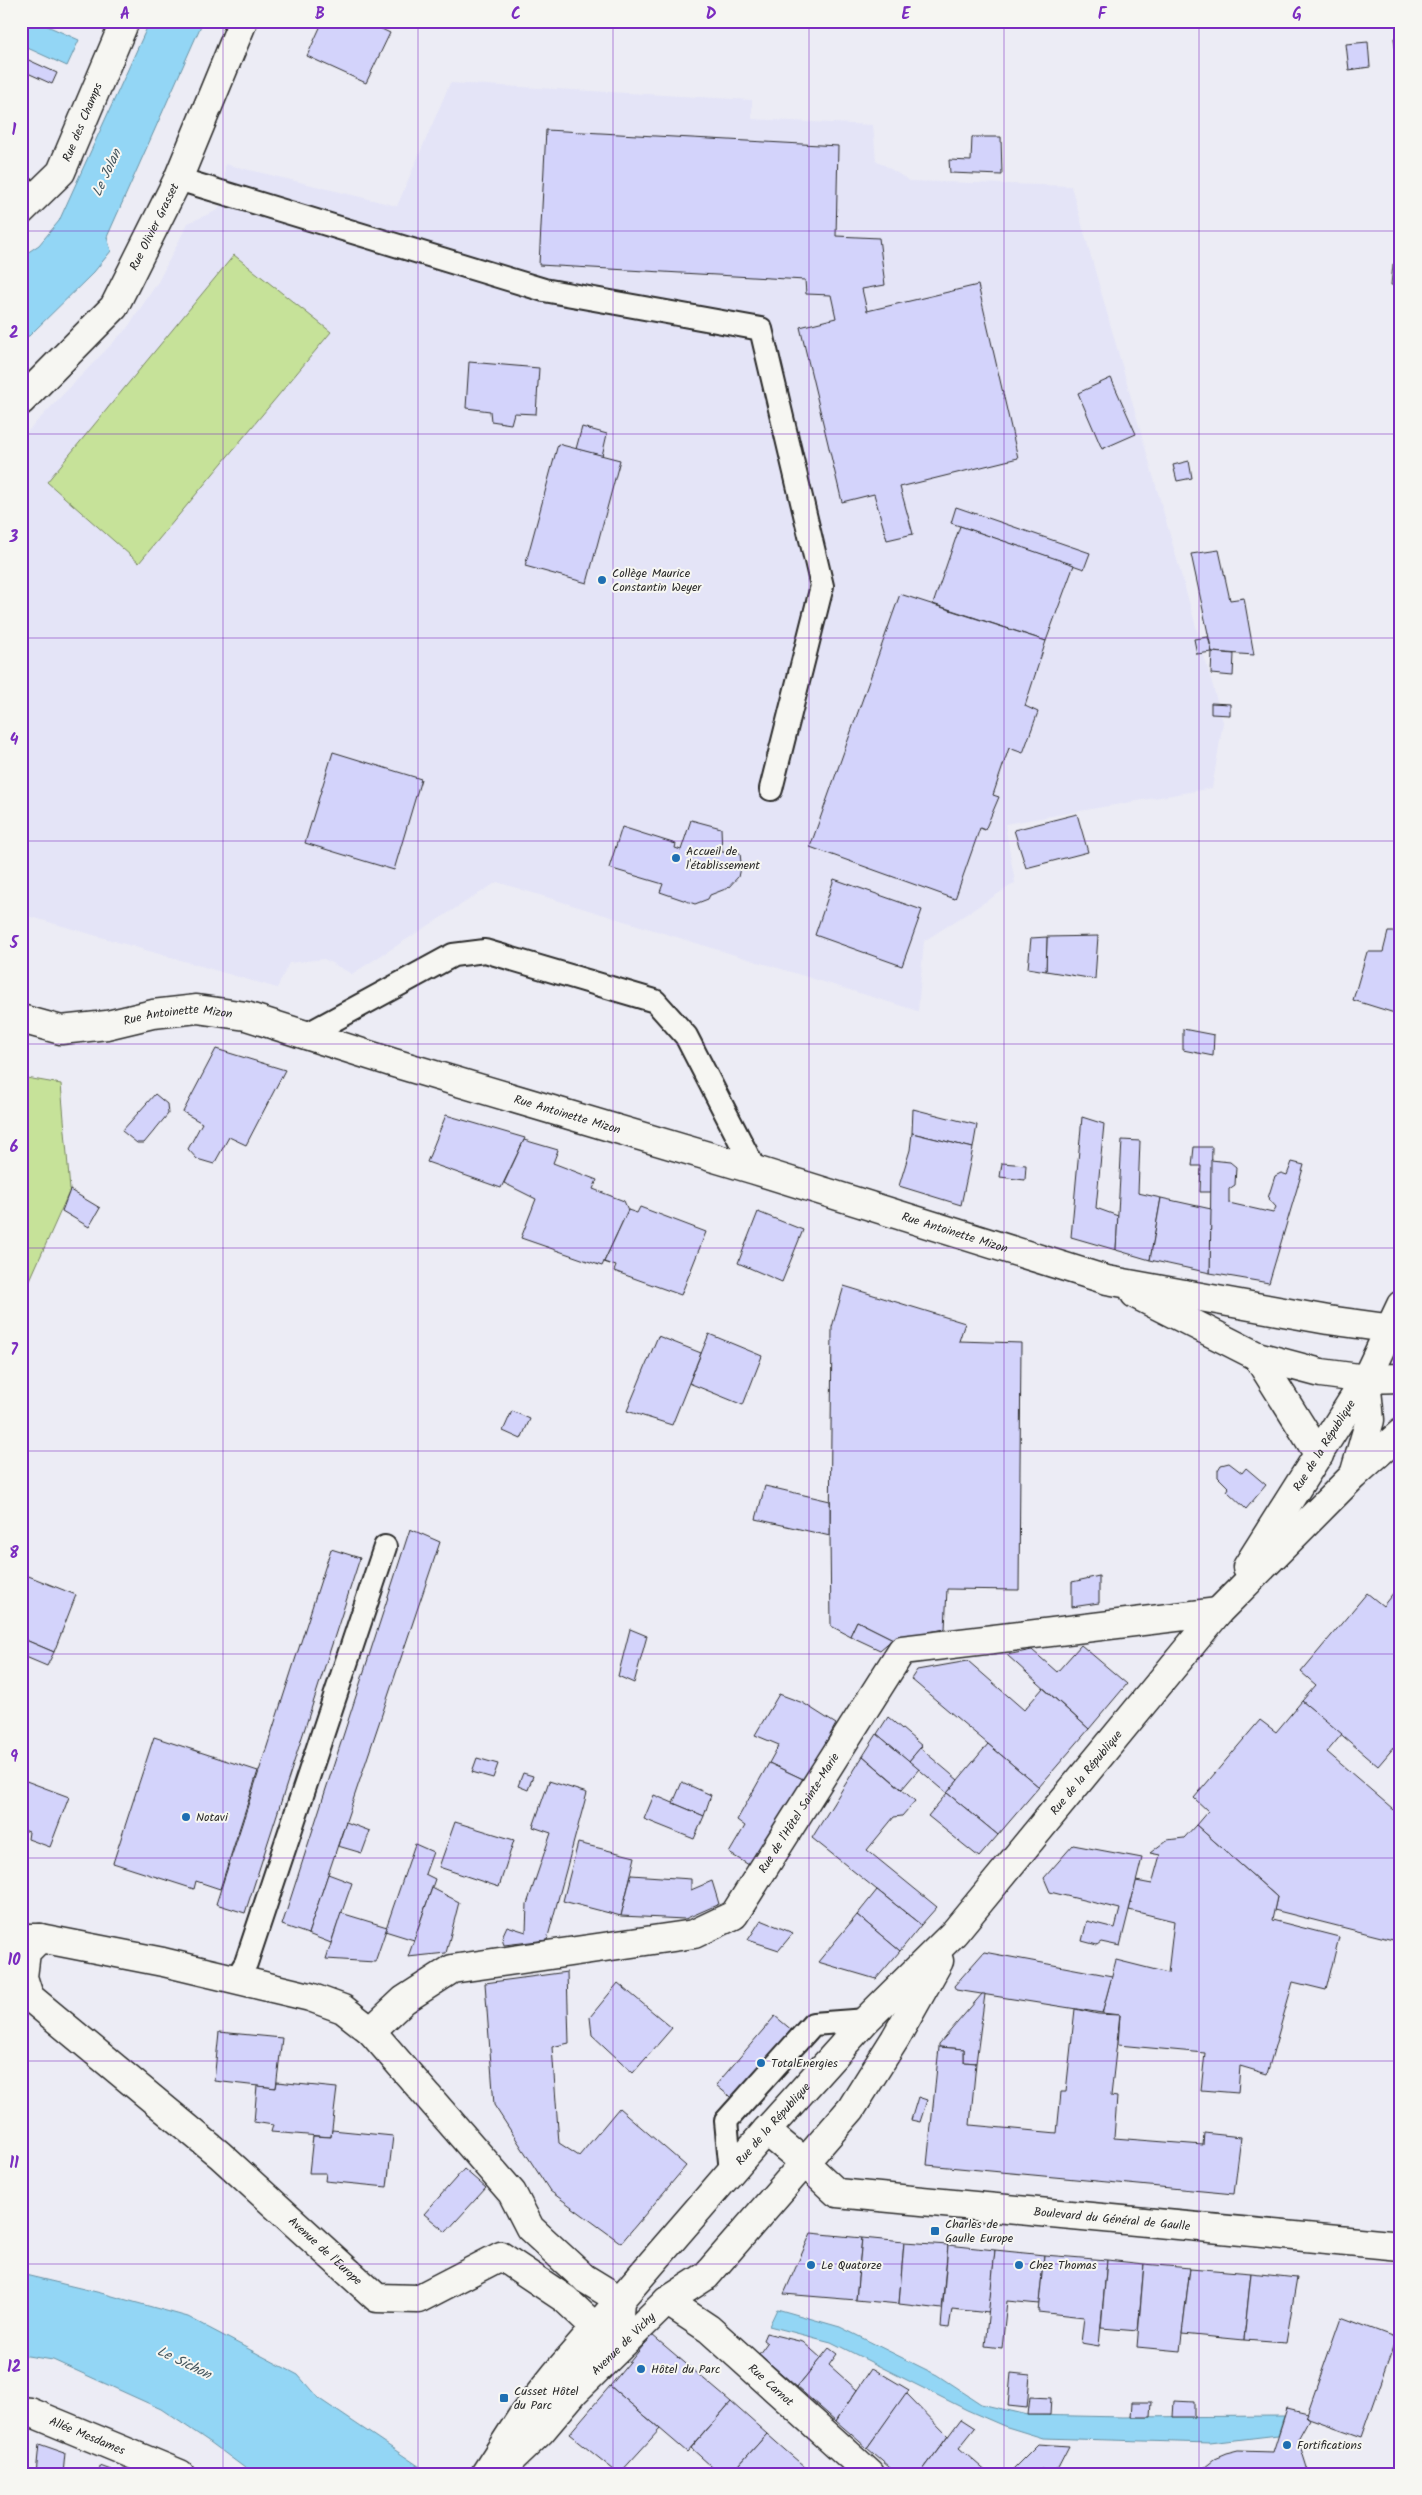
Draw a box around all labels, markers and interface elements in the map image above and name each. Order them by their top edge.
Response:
text: A [120,2,130,27]
text: B [315,2,325,27]
text: C [511,2,521,27]
text: D [706,2,717,27]
text: E [902,2,912,27]
text: F [1098,2,1108,27]
text: G [1292,2,1302,27]
street label: Rue des Champs [57,80,107,165]
text: 1 [12,118,17,143]
water label: Le Jolan [86,144,128,200]
street label: Rue Olivier Grasset [124,179,184,274]
text: 2 [9,321,19,346]
text: 3 [9,525,19,550]
place label: Collège Maurice Constantin Weyer [612,564,702,597]
marker: Collège Maurice Constantin Weyer [596,574,608,586]
text: 4 [10,728,19,753]
place label: Accueil de l'établissement [686,842,760,875]
marker: Accueil de l'établissement [670,852,682,864]
text: 5 [9,931,20,956]
street label: Rue Antoinette Mizon [121,999,234,1030]
street label: Rue Antoinette Mizon [512,1090,623,1139]
text: 6 [10,1135,19,1160]
street label: Rue Antoinette Mizon [899,1207,1010,1258]
text: 7 [10,1338,18,1363]
street label: Rue de la République [1288,1395,1361,1495]
text: 8 [9,1541,19,1566]
street label: Rue de la République [1045,1725,1127,1819]
text: 9 [10,1745,18,1770]
street label: Rue de l'Hôtel Sainte-Marie [753,1749,844,1877]
place label: Notavi [196,1808,229,1827]
marker: Notavi [180,1811,192,1823]
text: 10 [7,1948,21,1973]
place label: TotalEnergies [771,2054,838,2073]
marker: TotalEnergies [755,2057,767,2069]
street label: Rue de la République [731,2078,815,2170]
text: 11 [9,2151,19,2176]
street label: Boulevard du Général de Gaulle [1033,2202,1192,2236]
street label: Avenue de l'Europe [284,2212,367,2290]
place label: Charles de Gaulle Europe [945,2215,1014,2248]
marker: Charles de Gaulle Europe [929,2225,941,2237]
place label: Le Quatorze [821,2256,882,2275]
place label: Chez Thomas [1029,2256,1097,2275]
marker: Le Quatorze [805,2259,817,2271]
marker: Chez Thomas [1013,2259,1025,2271]
street label: Avenue de Vichy [587,2308,660,2380]
water label: Le Sichon [153,2340,216,2386]
text: 12 [7,2355,21,2380]
street label: Rue Carnot [744,2359,799,2411]
place label: Hôtel du Parc [651,2360,720,2379]
marker: Hôtel du Parc [635,2363,647,2375]
place label: Cusset Hôtel du Parc [514,2382,579,2415]
marker: Cusset Hôtel du Parc [498,2392,510,2404]
street label: Allée Mesdames [46,2412,128,2460]
place label: Fortifications [1297,2436,1362,2455]
marker: Fortifications [1281,2439,1293,2451]

